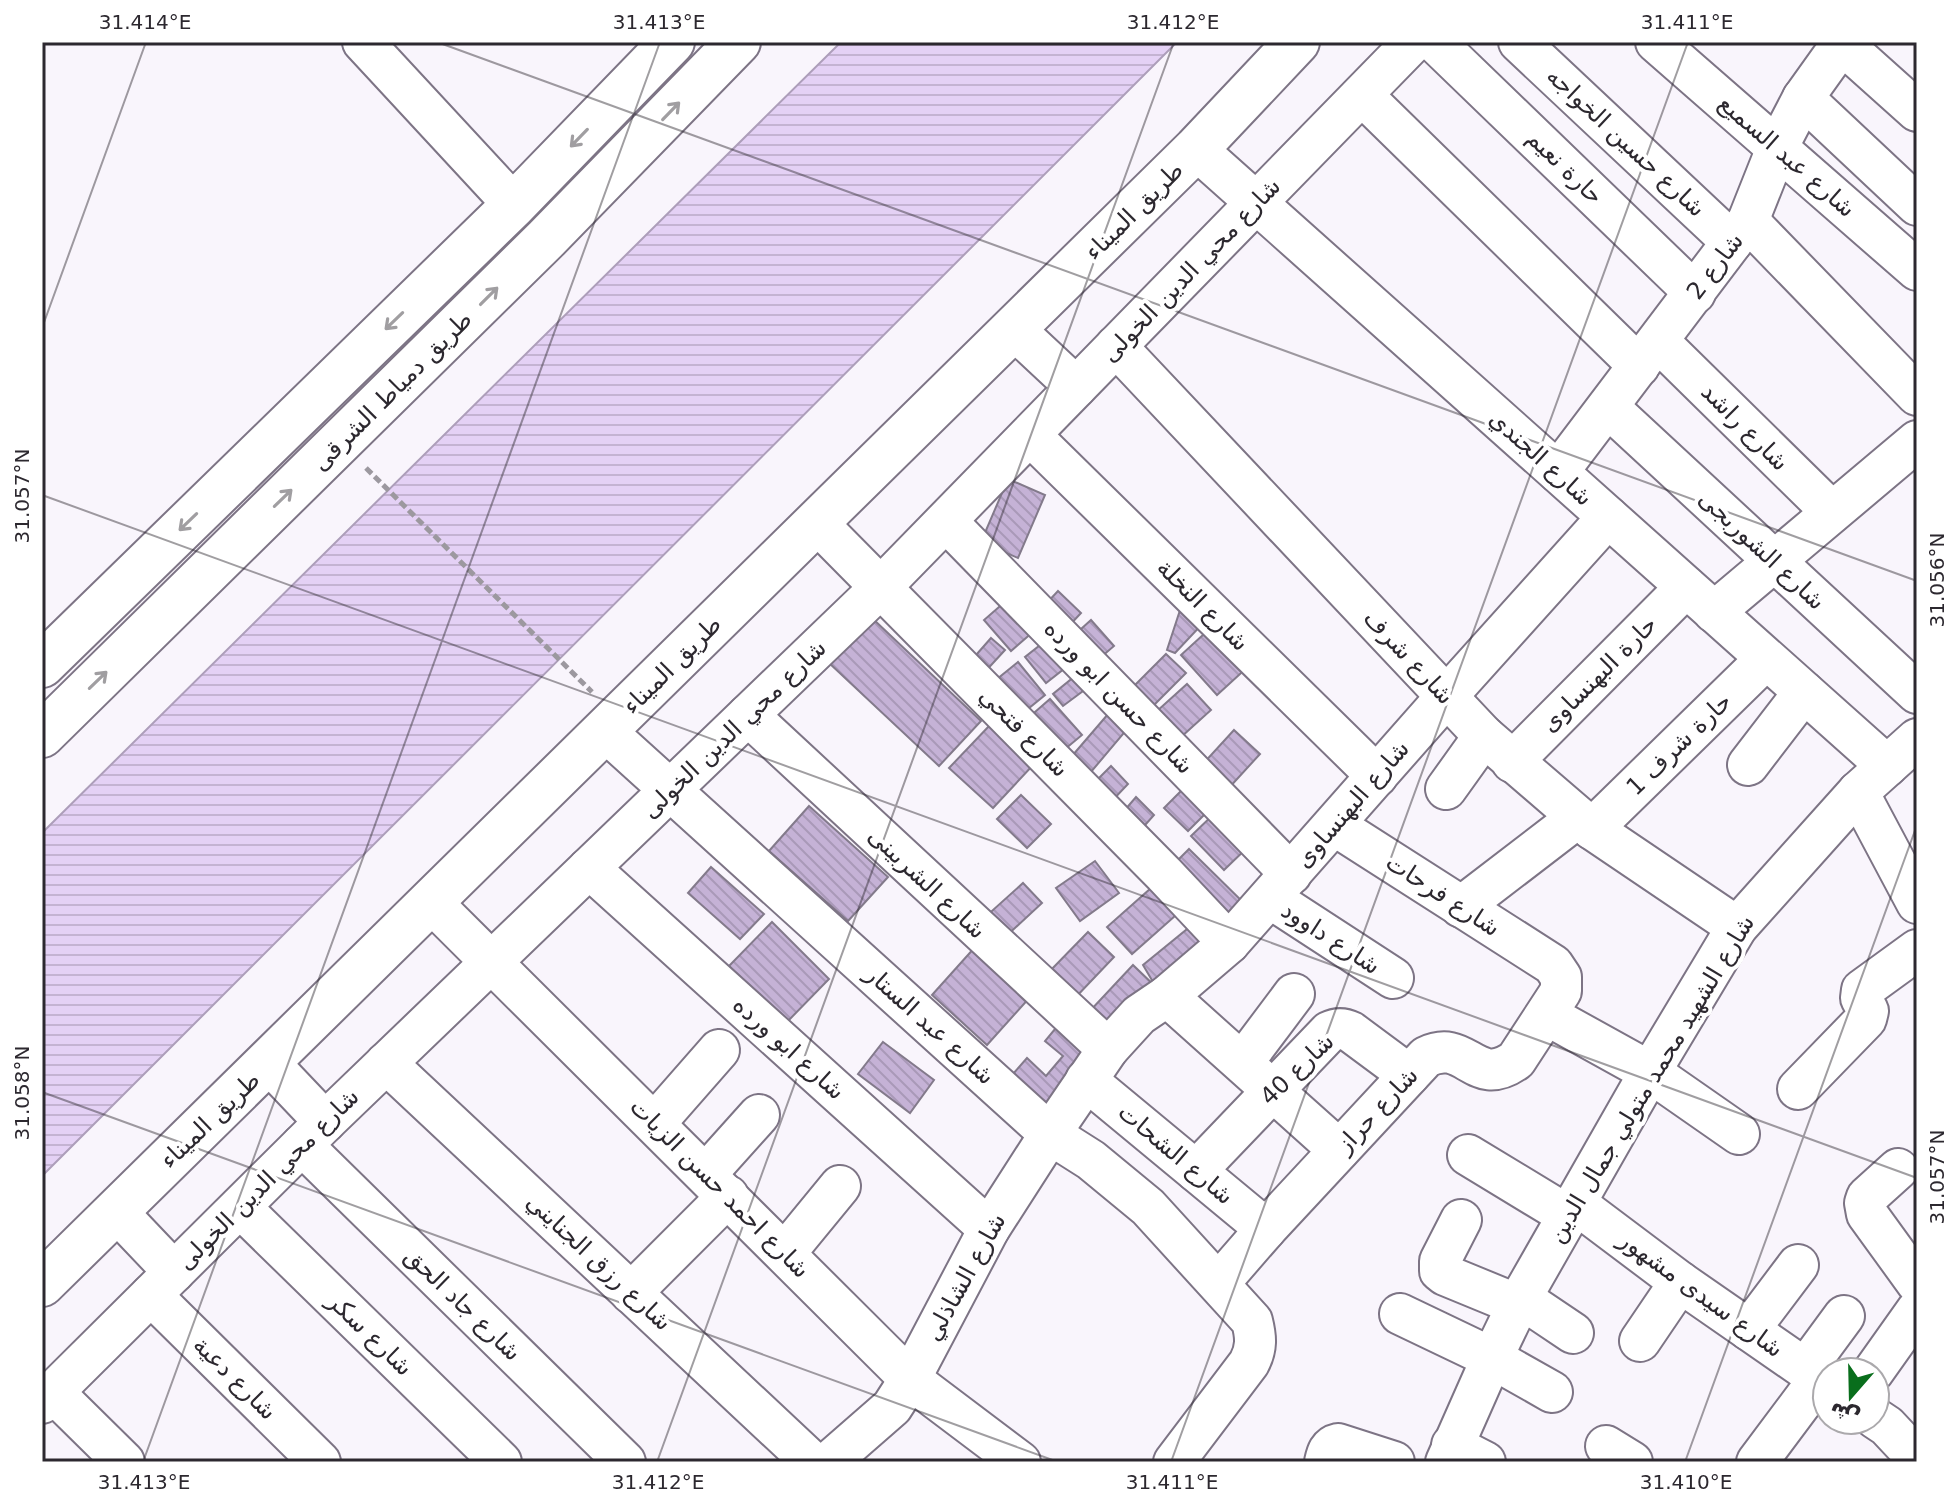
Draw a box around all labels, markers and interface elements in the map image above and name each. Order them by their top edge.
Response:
text: 31.414°E [99,10,191,34]
text: 31.413°E [613,10,705,34]
text: 31.412°E [1127,10,1219,34]
text: 31.411°E [1641,10,1733,34]
street label: شارع حسين الخواجه [1541,61,1711,223]
street label: شارع عبد السميع [1713,89,1861,223]
one-way arrow [661,102,680,121]
street label: حارة نعيم [1521,124,1609,210]
one-way arrow [570,128,589,147]
street label: طريق الميناء [1079,156,1189,266]
street label: شارع محي الدين الخولى [1096,172,1286,368]
street label: شارع 2 [1681,227,1749,305]
one-way arrow [479,286,498,306]
street label: طريق دمياط الشرقى [306,305,478,477]
one-way arrow [384,312,404,331]
street label: شارع راشد [1696,378,1794,476]
street label: شارع الجندي [1484,404,1598,512]
text: 31.057°N [10,449,34,543]
street label: شارع الشوربجى [1693,484,1831,616]
one-way arrow [273,489,292,508]
one-way arrow [178,513,198,532]
text: 31.056°N [1925,533,1949,627]
street label: شارع النخلة [1151,553,1255,657]
street label: شارع شرف [1358,604,1460,710]
street label: طريق الميناء [617,610,727,720]
street label: حارة البهنساوى [1535,610,1663,738]
street label: شارع حسن ابو ورده [1038,614,1200,780]
street label: شارع محي الدين الخولى [636,634,832,824]
one-way arrow [88,671,107,690]
street label: شارع فتحي [973,681,1075,783]
street label: حارة شرف 1 [1621,687,1737,801]
street label: شارع البهنساوى [1289,735,1415,873]
street label: شارع الشربينى [862,821,992,945]
street label: شارع فرحات [1381,848,1505,942]
street label: شارع داوود [1276,896,1386,980]
street label: شارع الشهيد محمد متولي جمال الدين [1542,910,1760,1248]
street label: شارع عبد الستار [859,959,1000,1090]
street label: شارع ابو ورده [727,990,851,1106]
street label: شارع 40 [1254,1027,1340,1111]
text: 31.058°N [10,1046,34,1140]
street label: شارع حراز [1329,1061,1424,1160]
street label: طريق الميناء [154,1066,266,1174]
street label: شارع محي الدين الخولى [171,1082,365,1276]
street label: شارع احمد حسن الزيات [624,1092,816,1284]
street label: شارع الشحات [1113,1098,1239,1210]
text: 31.057°N [1925,1130,1949,1224]
street label: شارع رزق الجنايني [521,1188,677,1336]
street label: شارع الشاذلي [918,1208,1012,1346]
street label: شارع سيدى مشهور [1612,1224,1789,1363]
street label: شارع جاد الحق [399,1242,527,1366]
street label: شارع سكر [321,1286,418,1381]
street label: شارع دعية [188,1331,282,1425]
north arrow [1811,1356,1891,1436]
text: ش [1826,1397,1863,1431]
text: 31.413°E [98,1470,190,1494]
text: 31.412°E [612,1470,704,1494]
text: 31.411°E [1126,1470,1218,1494]
text: 31.410°E [1640,1470,1732,1494]

